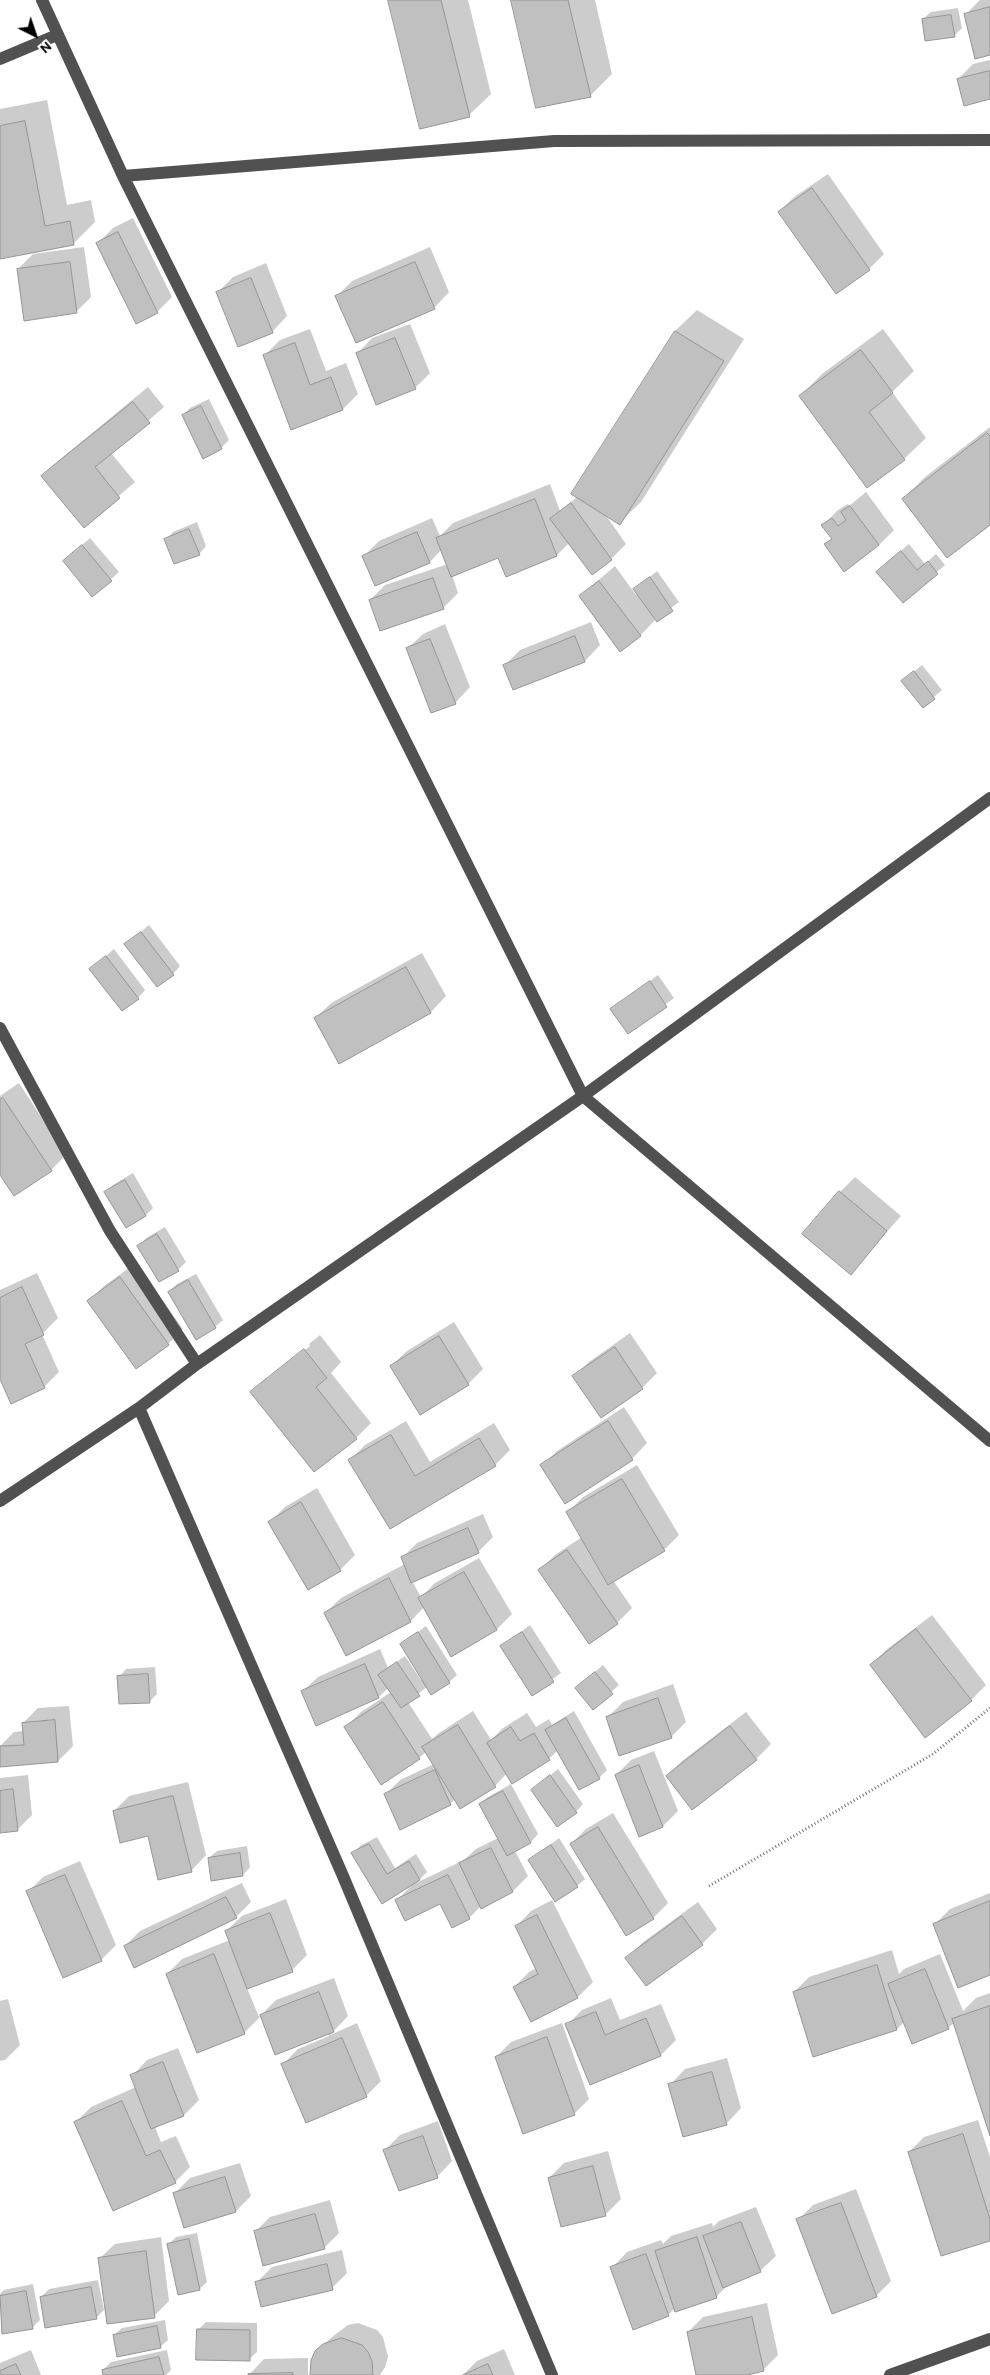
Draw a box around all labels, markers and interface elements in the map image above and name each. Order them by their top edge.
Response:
north arrow [10,10,60,60]
text: N [36,37,55,56]

